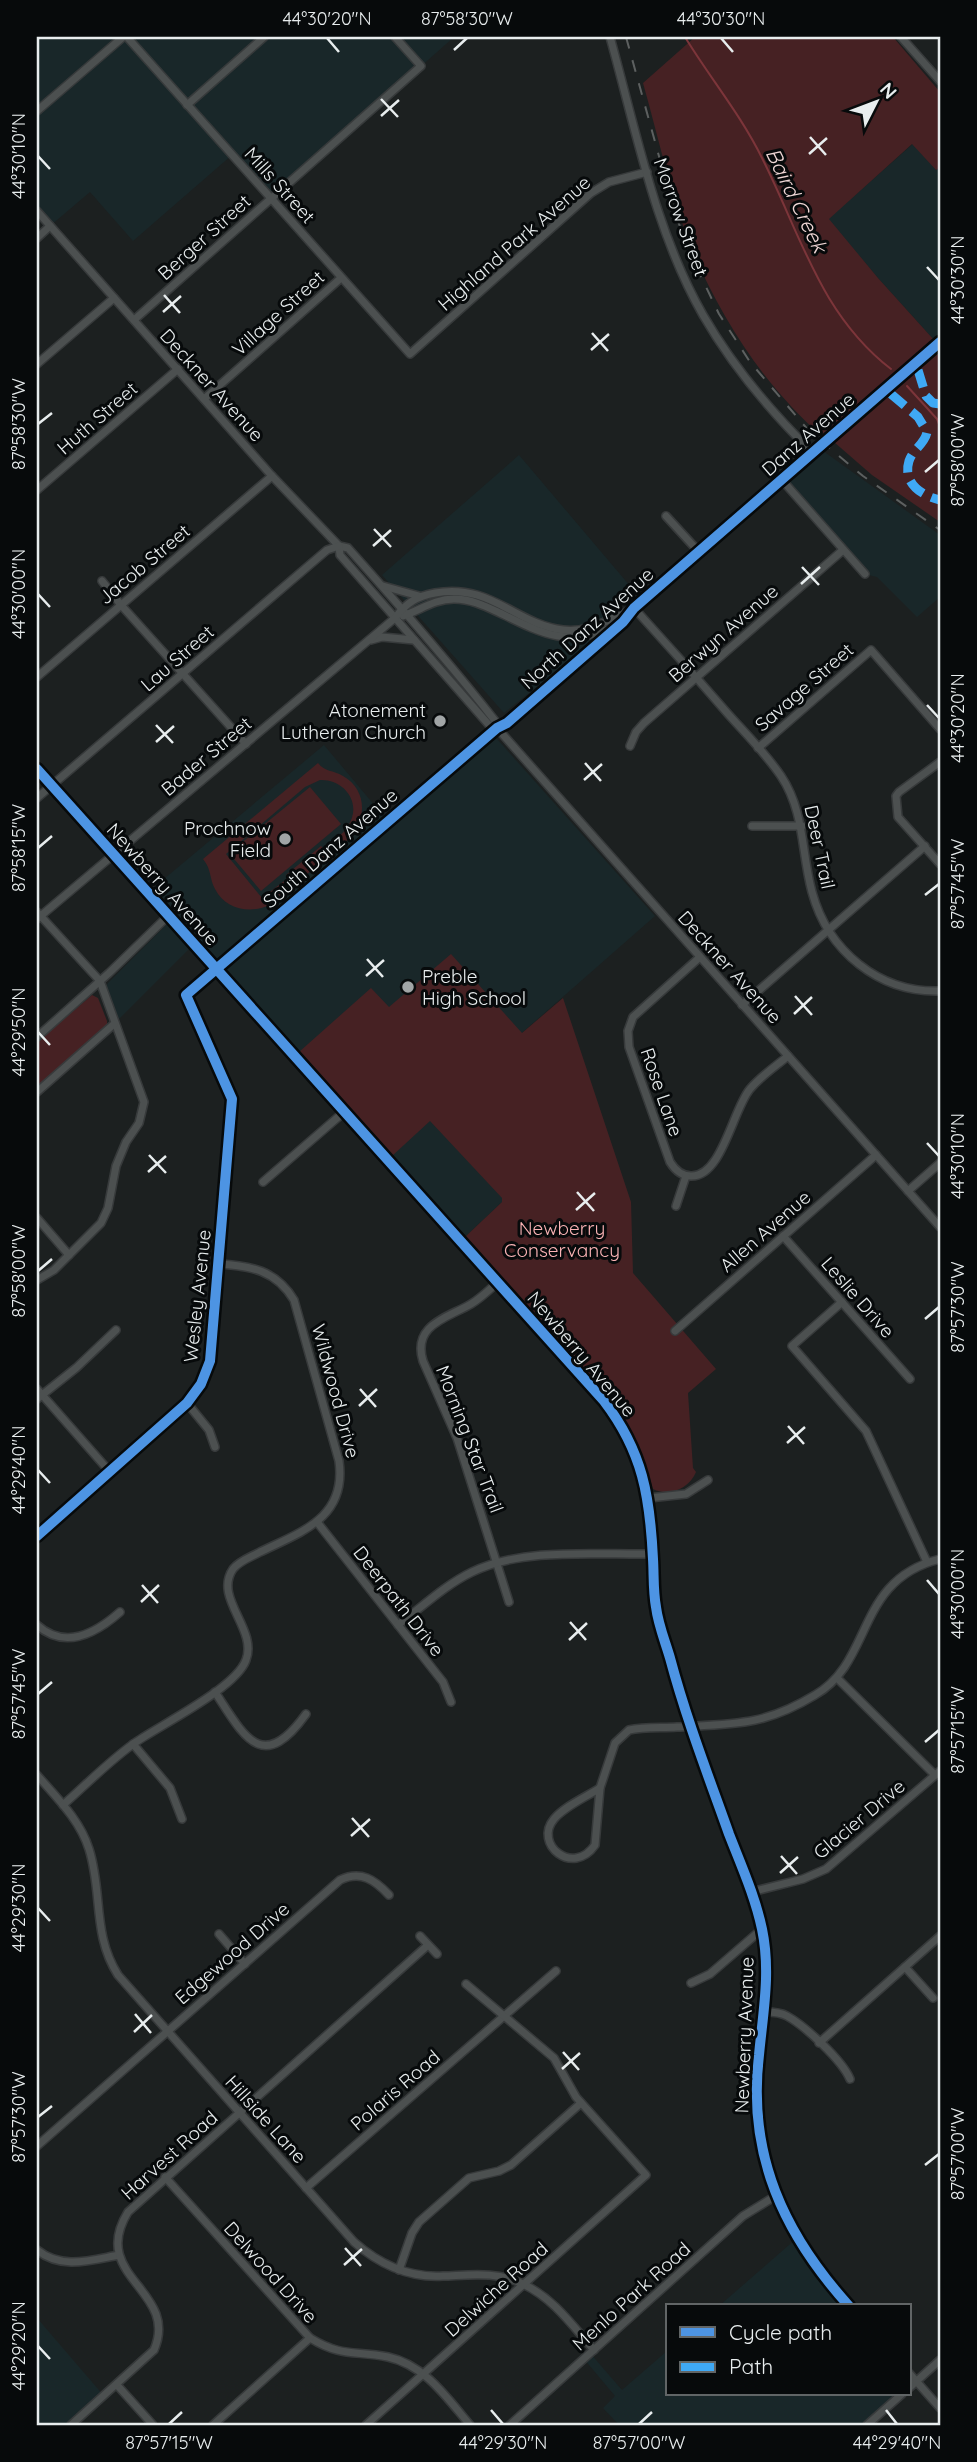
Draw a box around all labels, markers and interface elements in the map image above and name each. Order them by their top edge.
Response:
text: 44°30'20"N [282,7,372,30]
text: 87°58'30"W [421,7,513,30]
text: 44°30'30"N [677,7,765,30]
north arrow [841,66,911,136]
text: N [875,77,902,104]
text: 44°30'10"N [7,113,30,199]
street label: Mills Street [239,142,321,228]
water label: Baird Creek [760,143,834,258]
street label: Morrow Street [648,155,714,279]
street label: Highland Park Avenue [433,170,595,316]
street label: Berger Street [153,189,255,285]
text: 44°30'30"N [946,236,969,324]
street label: Village Street [227,265,329,361]
street label: Deckner Avenue [155,324,269,446]
street label: Huth Street [52,377,142,459]
text: 87°58'30"W [7,378,30,470]
street label: Danz Avenue [757,387,859,481]
text: 87°58'00"W [946,413,969,507]
street label: Jacob Street [93,519,195,609]
text: 44°30'00"N [7,549,30,639]
street label: North Danz Avenue [516,562,658,694]
street label: Berwyn Avenue [663,579,783,687]
street label: Lau Street [135,620,219,696]
street label: Savage Street [750,638,858,736]
text: 44°30'20"N [946,673,969,763]
place label: Atonement Lutheran Church [281,698,426,744]
street label: Bader Street [156,711,256,801]
marker: Atonement Lutheran Church [432,713,448,729]
street label: South Danz Avenue [258,783,402,913]
street label: Deer Trail [799,803,841,891]
text: 87°58'15"W [7,804,30,892]
place label: Prochnow Field [184,816,271,862]
street label: Newberry Avenue [102,818,224,950]
marker: Prochnow Field [277,831,293,847]
text: 87°57'45"W [946,839,969,929]
street label: Deckner Avenue [673,906,787,1028]
place label: Preble High School [422,964,526,1010]
marker: Preble High School [400,979,416,995]
text: 44°29'50"N [7,988,30,1076]
street label: Rose Lane [636,1044,688,1140]
text: 44°30'10"N [946,1113,969,1199]
street label: Allen Avenue [715,1185,815,1277]
park label: Newberry Conservancy [504,1216,620,1262]
text: 87°58'00"W [7,1224,30,1318]
street label: Wesley Avenue [178,1228,216,1364]
street label: Leslie Drive [816,1251,900,1343]
text: 87°57'30"W [946,1261,969,1353]
street label: Newberry Avenue [522,1286,642,1422]
street label: Wildwood Drive [307,1321,365,1461]
street label: Morning Star Trail [431,1362,509,1516]
text: 44°29'40"N [7,1426,30,1514]
street label: Deerpath Drive [348,1541,450,1661]
text: 44°30'00"N [946,1549,969,1639]
text: 87°57'45"W [7,1649,30,1739]
text: 87°57'15"W [946,1686,969,1774]
street label: Glacier Drive [808,1774,910,1864]
text: 44°29'30"N [7,1864,30,1952]
street label: Edgewood Drive [170,1897,294,2009]
street label: Newberry Avenue [729,1956,759,2114]
street label: Polaris Road [345,2044,445,2136]
street label: Hillside Lane [220,2070,312,2168]
text: 87°57'30"W [7,2071,30,2163]
street label: Harvest Road [116,2105,222,2205]
text: 87°57'00"W [946,2108,969,2200]
street label: Delwood Drive [219,2216,323,2328]
street label: Delwiche Road [439,2236,553,2342]
street label: Menlo Park Road [567,2237,695,2355]
text: 44°29'20"N [7,2301,30,2391]
legend [666,2304,911,2396]
text: Cycle path [729,2319,832,2345]
text: Path [729,2353,773,2379]
text: 87°57'15"W [125,2431,213,2454]
text: 44°29'30"N [459,2431,547,2454]
text: 87°57'00"W [593,2431,685,2454]
text: 44°29'40"N [853,2431,941,2454]

